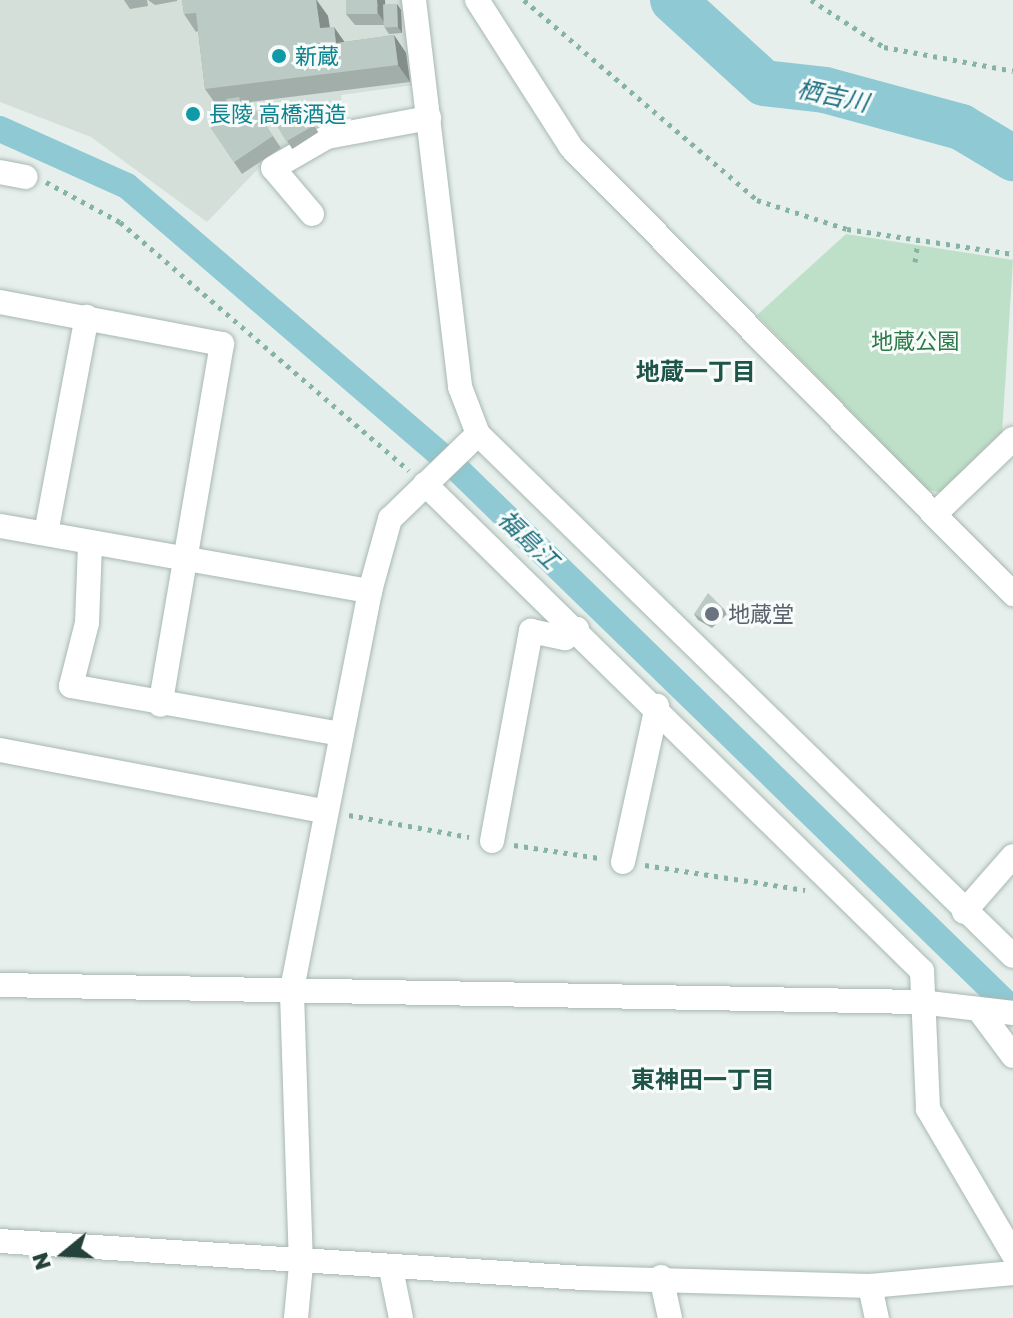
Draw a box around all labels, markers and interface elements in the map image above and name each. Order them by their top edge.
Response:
place label: 新蔵 [295,43,339,69]
marker: 新蔵 [270,47,288,65]
water label: 栖吉川 [795,73,871,117]
place label: 長陵 高橋酒造 [209,101,346,127]
marker: 長陵 高橋酒造 [184,105,202,123]
park label: 地蔵公園 [871,328,959,354]
district label: 地蔵一丁目 [636,357,756,385]
water label: 福島江 [493,504,565,574]
place label: 地蔵堂 [728,601,794,627]
marker: 地蔵堂 [703,605,721,623]
district label: 東神田一丁目 [631,1065,775,1093]
north arrow [24,1214,104,1294]
text: N [25,1249,56,1274]

